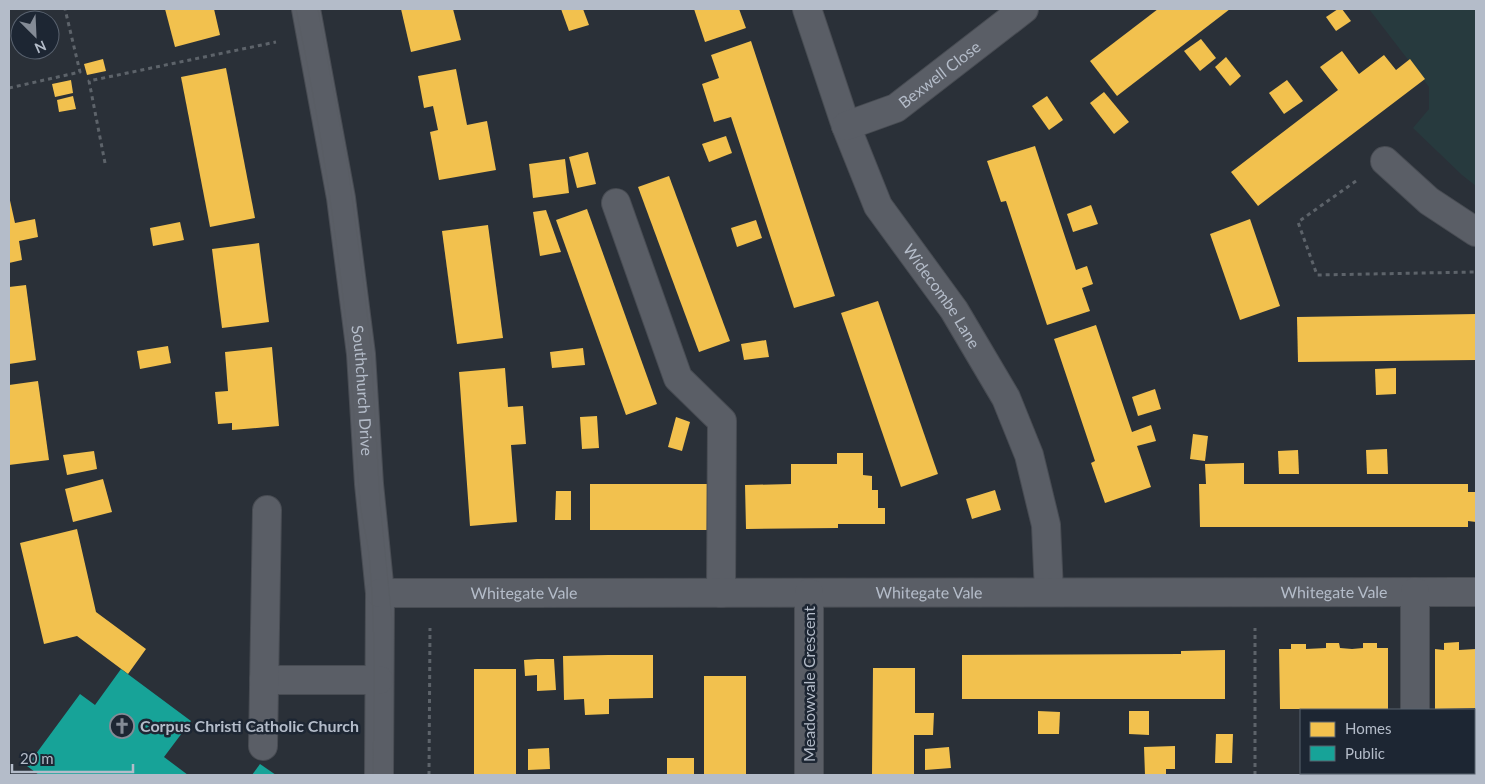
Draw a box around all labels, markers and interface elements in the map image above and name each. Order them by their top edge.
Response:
north arrow [10,10,60,60]
text: N [32,37,49,57]
street label: Bexwell Close [894,37,984,112]
street label: Widecombe Lane [900,240,984,352]
street label: Southchurch Drive [348,324,377,456]
street label: Whitegate Vale [875,582,983,602]
street label: Whitegate Vale [1280,582,1388,601]
street label: Whitegate Vale [470,583,578,602]
street label: Meadowvale Crescent [799,606,818,762]
legend [1300,709,1475,774]
church icon: Corpus Christi Catholic Church [109,713,135,739]
place label: Corpus Christi Catholic Church [140,716,359,735]
text: Homes [1345,719,1391,737]
scale bar [12,742,134,774]
text: Public [1345,744,1385,762]
text: 20 m [20,749,54,767]

